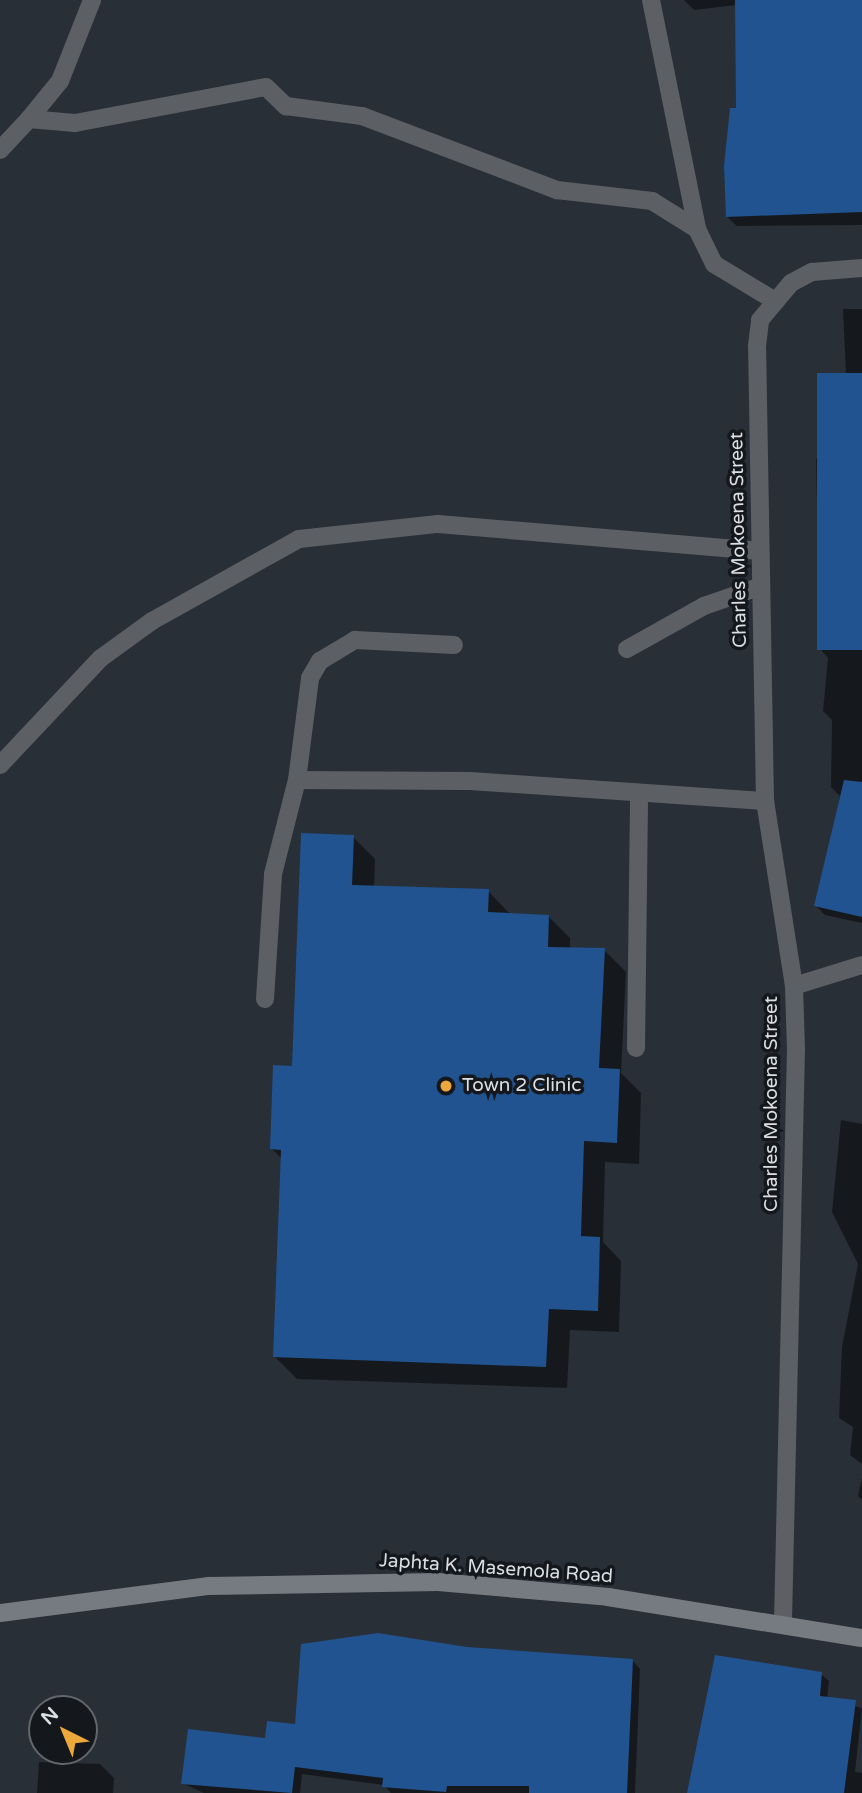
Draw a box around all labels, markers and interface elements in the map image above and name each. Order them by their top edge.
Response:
street label: Charles Mokoena Street [726,432,752,648]
street label: Charles Mokoena Street [761,996,783,1212]
place label: Town 2 Clinic [462,1075,581,1097]
marker: Town 2 Clinic [436,1076,456,1096]
street label: Japhta K. Masemola Road [378,1549,614,1589]
north arrow [28,1695,98,1765]
text: N [37,1703,63,1729]

